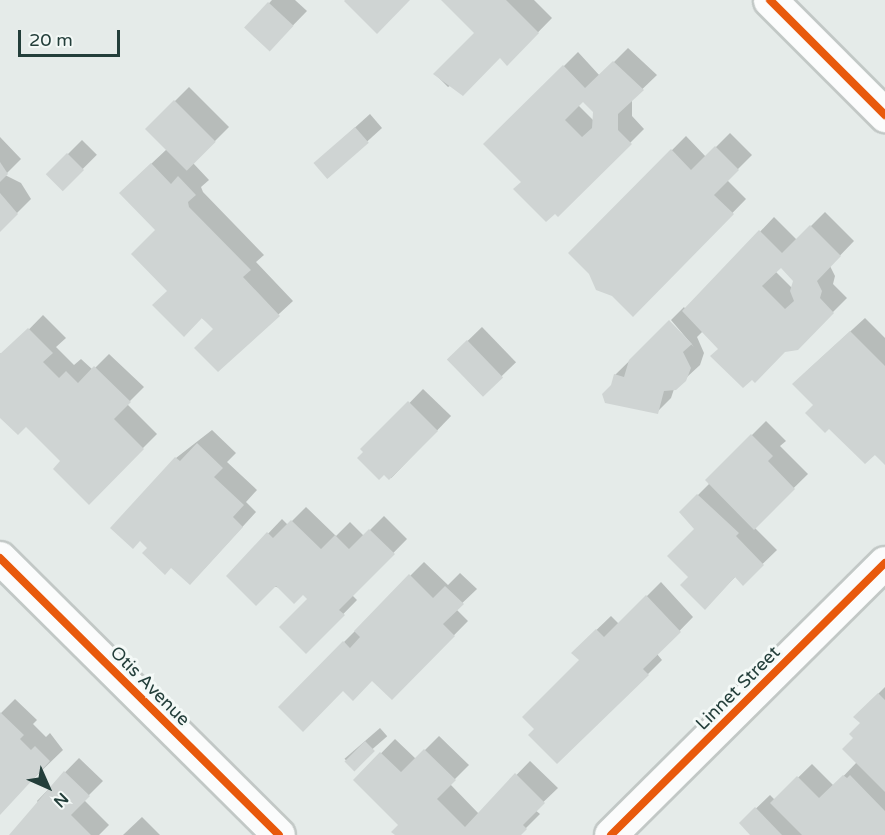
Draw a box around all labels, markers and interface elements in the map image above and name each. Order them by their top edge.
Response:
scale bar [21,18,123,56]
text: 20 m [29,29,73,51]
street label: Linnet Street [691,641,785,735]
street label: Otis Avenue [106,642,194,730]
north arrow [18,757,78,817]
text: N [49,788,72,811]

